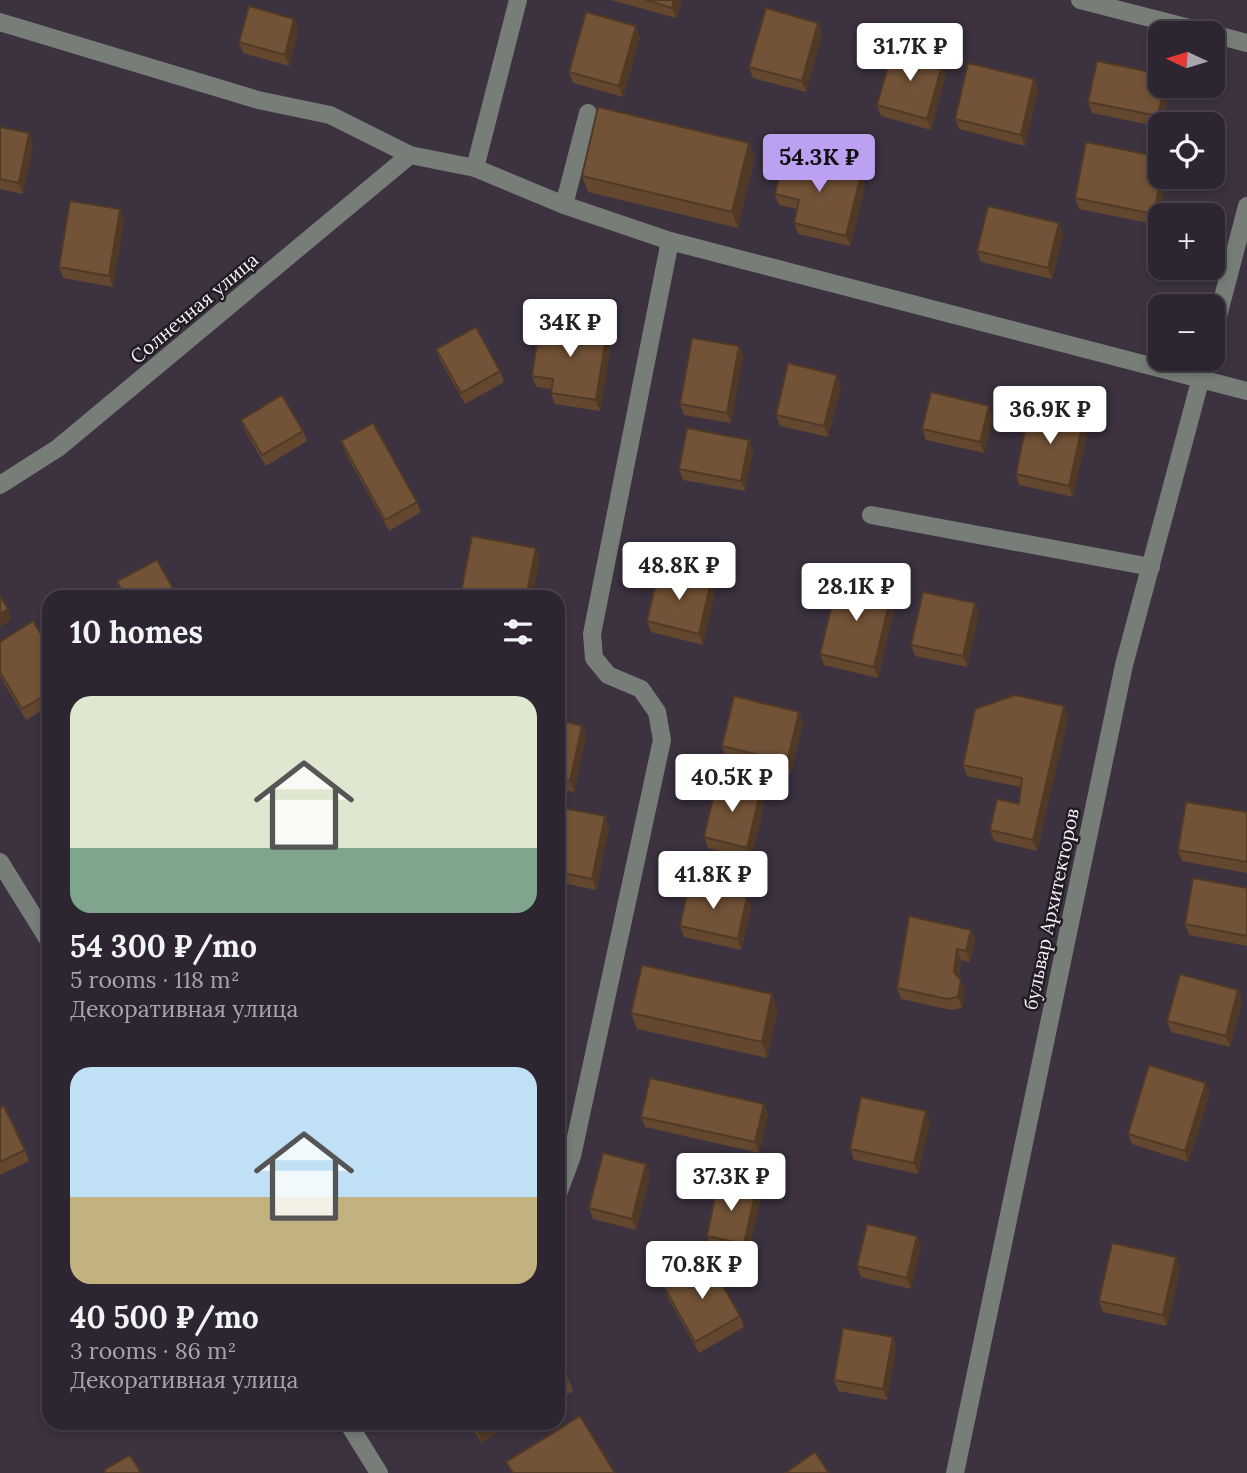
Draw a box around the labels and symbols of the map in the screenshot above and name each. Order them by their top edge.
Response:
north arrow [1148,21,1225,98]
pin: 31.7K ₽ [845,24,975,83]
pin: 54.3K ₽ [754,134,884,194]
street label: Солнечная улица [125,247,263,369]
pin: 34K ₽ [521,300,619,359]
pin: 36.9K ₽ [985,386,1115,446]
pin: 48.8K ₽ [614,542,744,602]
pin: 28.1K ₽ [791,564,921,623]
pin: 40.5K ₽ [667,754,797,814]
street label: бульвар Архитекторов [1018,806,1084,1012]
pin: 41.8K ₽ [648,852,778,911]
pin: 37.3K ₽ [666,1154,796,1213]
pin: 70.8K ₽ [637,1242,767,1301]

